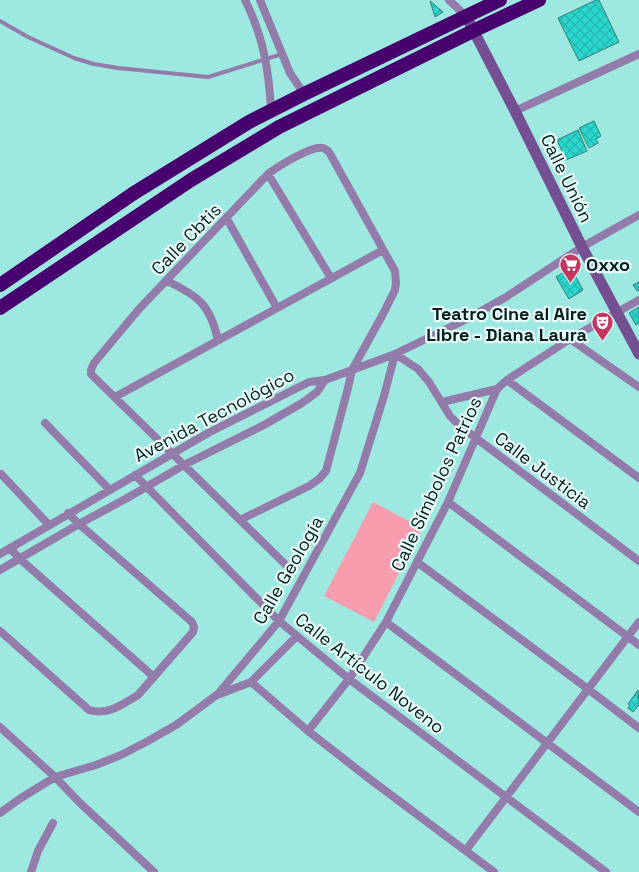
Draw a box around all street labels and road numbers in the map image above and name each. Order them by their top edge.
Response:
street label: Calle Unión [536,130,598,226]
street label: Calle Cbtis [146,198,226,280]
street label: Avenida Tecnológico [130,363,298,467]
street label: Calle Símbolos Patrios [385,393,487,575]
street label: Calle Justicia [490,426,596,514]
street label: Calle Geología [248,512,328,628]
street label: Calle Artículo Noveno [291,607,449,739]

